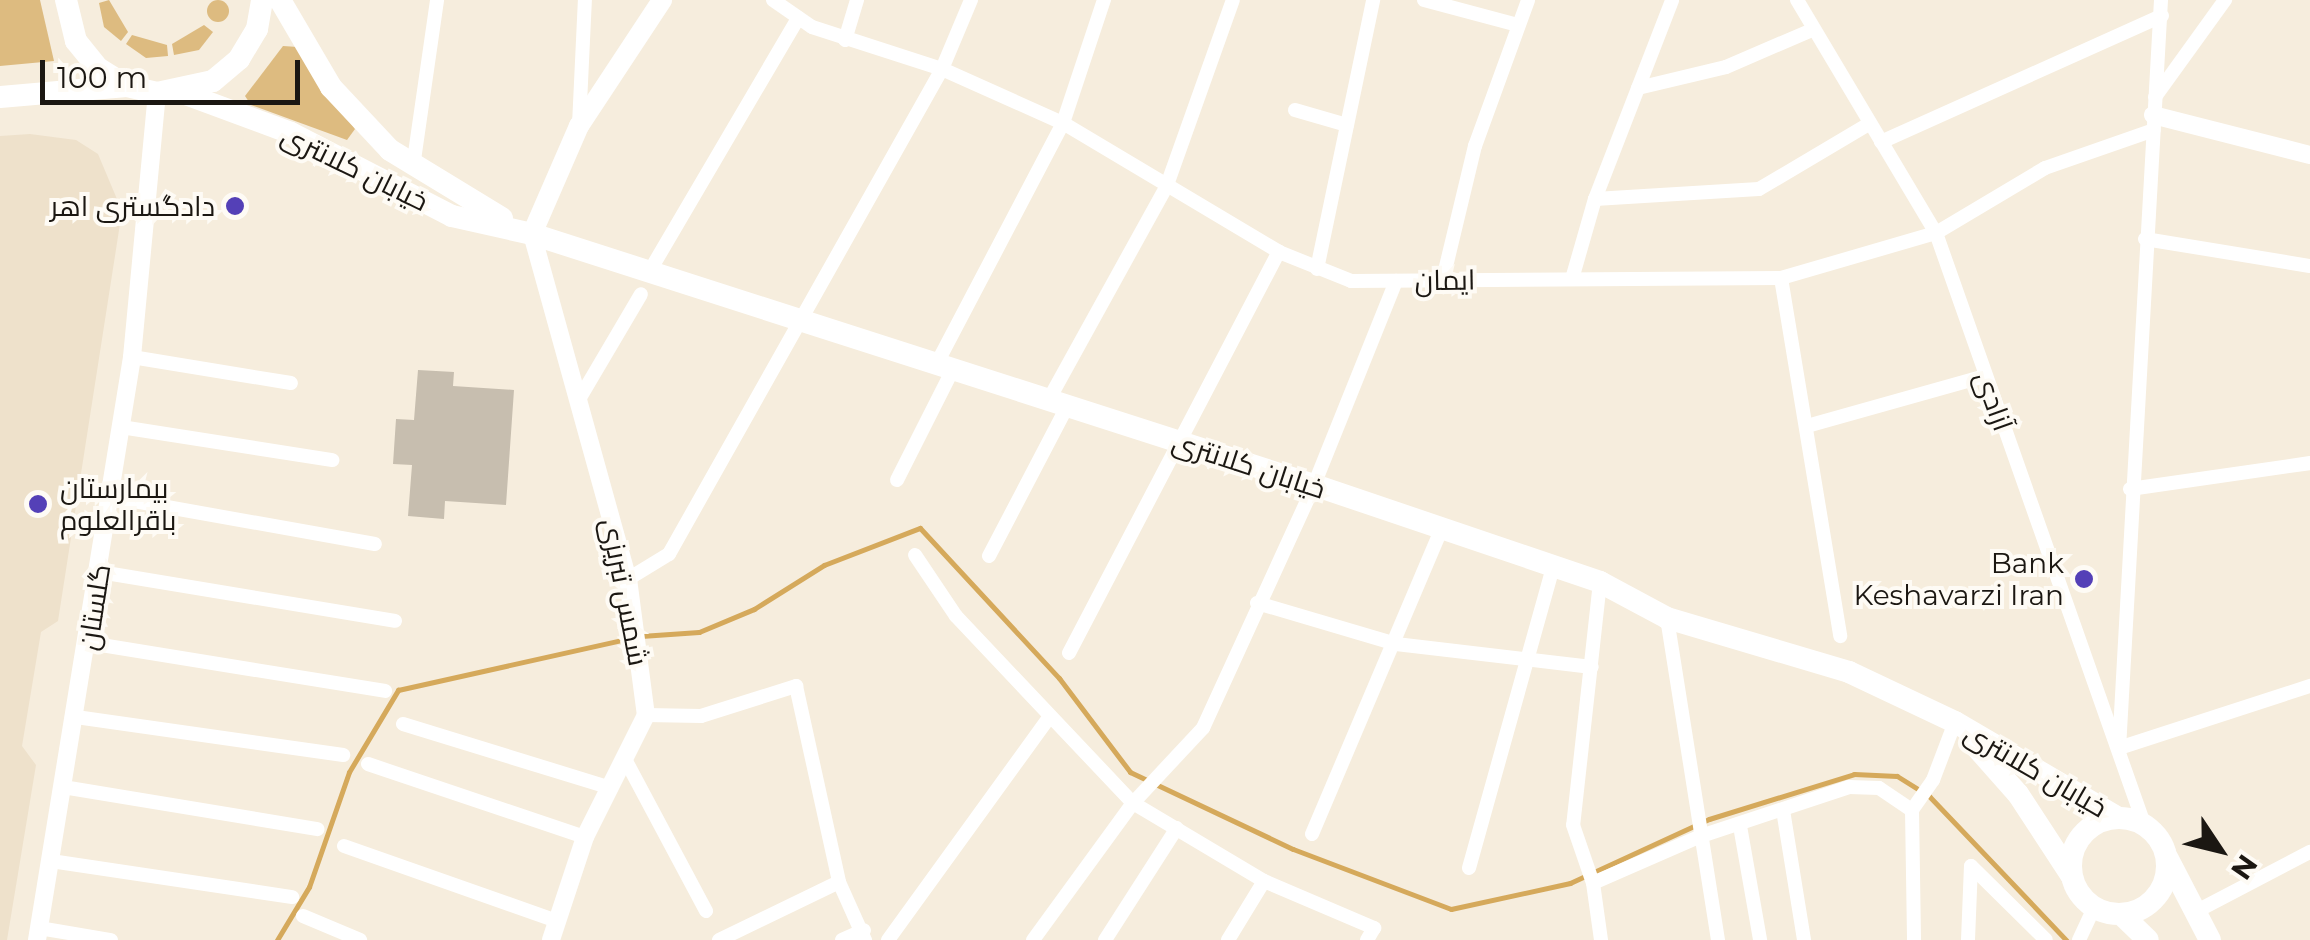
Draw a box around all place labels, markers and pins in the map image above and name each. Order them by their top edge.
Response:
place label: دادگستری اهر [50,189,215,223]
marker: دادگستری اهر [224,195,246,217]
place label: بیمارستان باقرالعلوم [60,471,176,537]
marker: بیمارستان باقرالعلوم [25,491,51,517]
place label: Bank Keshavarzi Iran [1853,546,2064,612]
marker: Bank Keshavarzi Iran [2073,568,2095,590]

